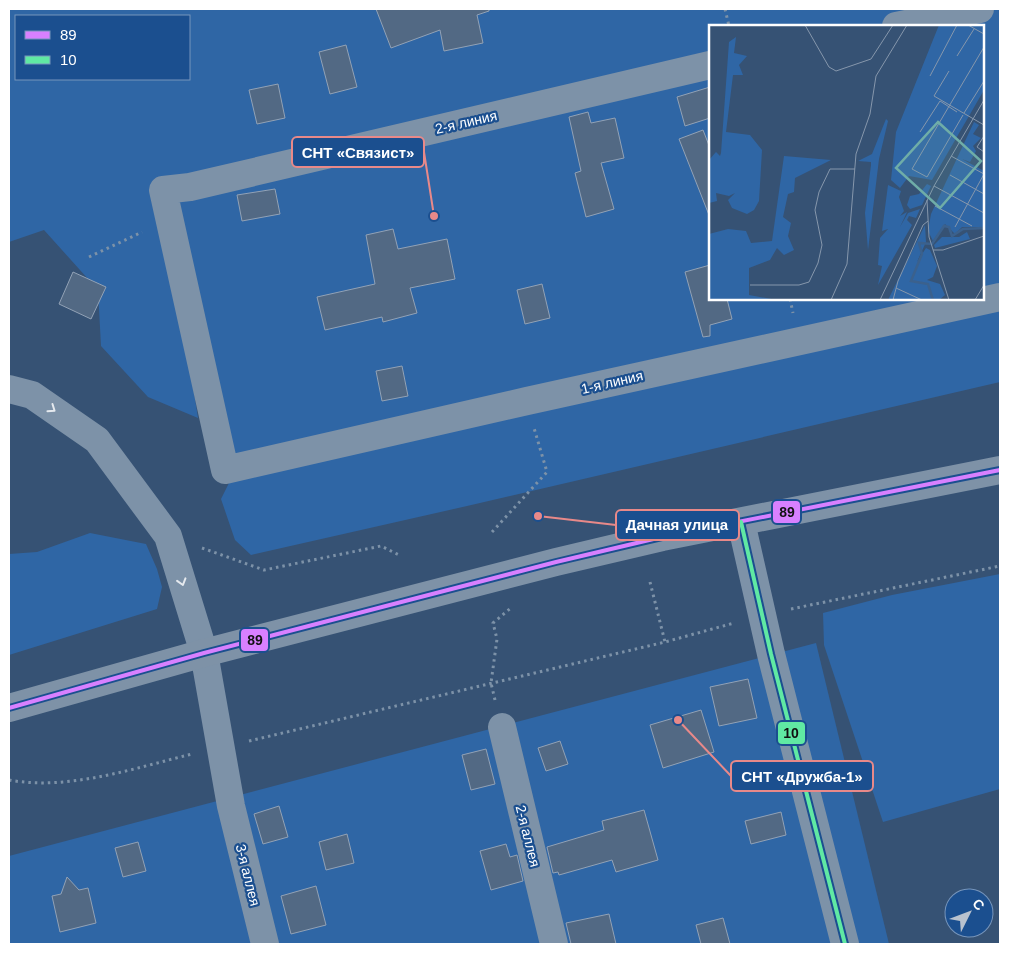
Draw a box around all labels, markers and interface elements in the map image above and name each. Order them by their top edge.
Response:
legend [15,15,190,80]
inset map [709,25,984,300]
text: 89 [60,26,77,43]
text: 10 [60,51,77,68]
street label: 2-я линия [433,107,499,137]
callout: СНТ «Связист» [292,137,424,167]
text: СНТ «Связист» [302,144,414,161]
street label: 1-я линия [579,367,645,397]
one-way arrow [46,403,56,412]
line badge: 89 [772,500,801,524]
text: 89 [779,504,795,520]
callout: Дачная улица [616,510,739,540]
text: Дачная улица [626,516,729,533]
one-way arrow [177,578,187,586]
line badge: 89 [240,628,269,652]
text: 89 [247,632,263,648]
line badge: 10 [777,721,806,745]
text: 10 [783,725,799,741]
callout: СНТ «Дружба-1» [731,761,873,791]
text: СНТ «Дружба-1» [741,768,863,785]
street label: 2-я аллея [513,803,543,869]
street label: 3-я аллея [233,842,263,908]
north arrow [944,888,994,938]
text: С [969,895,988,913]

